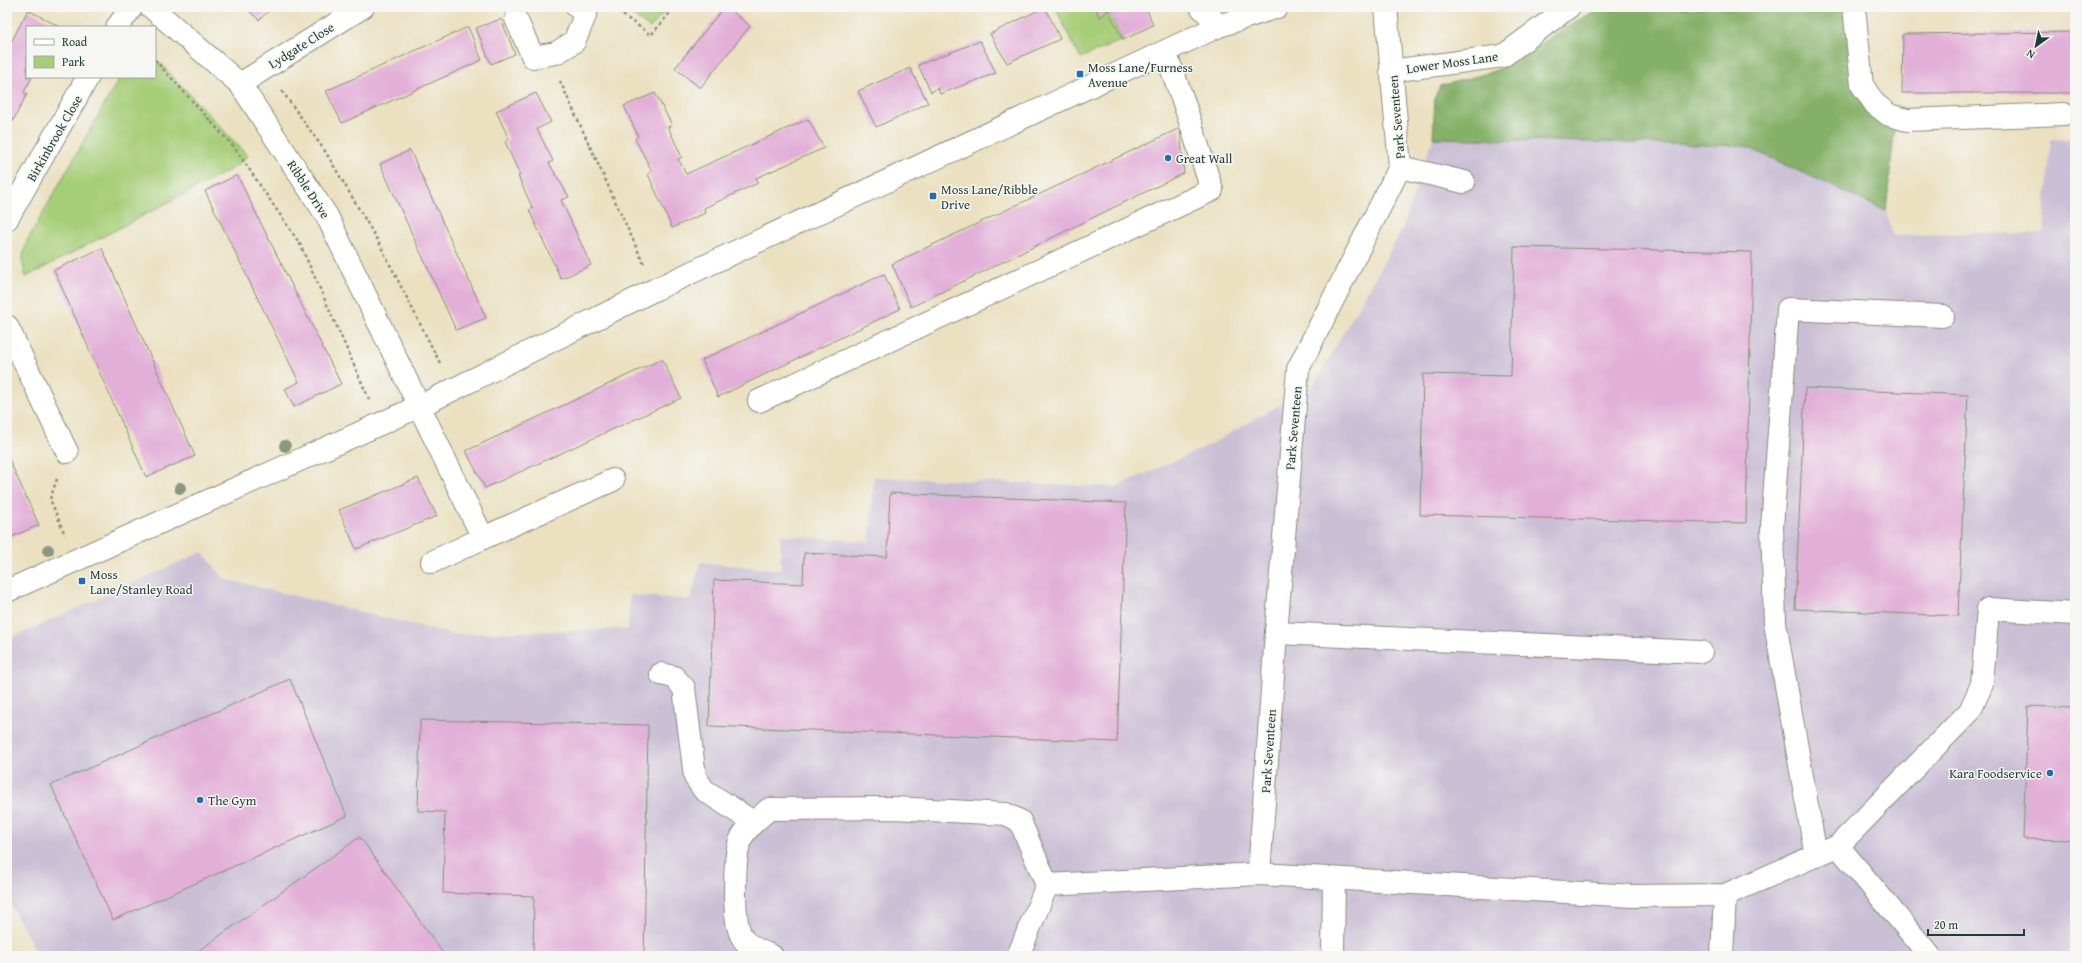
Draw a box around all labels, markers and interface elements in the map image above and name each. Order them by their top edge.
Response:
street label: Lydgate Close [265,18,338,73]
legend [26,26,156,78]
north arrow [2016,26,2056,66]
text: Road [62,33,88,50]
text: N [2023,45,2038,63]
street label: Lower Moss Lane [1405,47,1499,78]
text: Park [62,53,86,70]
place label: Moss Lane/Furness Avenue [1088,58,1193,92]
marker: Moss Lane/Furness Avenue [1075,69,1085,79]
street label: Park Seventeen [1383,74,1410,160]
street label: Birkinbrook Close [22,91,87,185]
place label: Great Wall [1176,149,1233,168]
marker: Great Wall [1163,153,1173,163]
street label: Ribble Drive [283,156,335,222]
place label: Moss Lane/Ribble Drive [941,180,1038,214]
marker: Moss Lane/Ribble Drive [928,191,938,201]
street label: Park Seventeen [1280,385,1307,471]
place label: Moss Lane/Stanley Road [90,565,193,599]
marker: Moss Lane/Stanley Road [77,576,87,586]
street label: Park Seventeen [1256,708,1281,794]
place label: Kara Foodservice [1949,764,2042,783]
marker: Kara Foodservice [2045,768,2055,778]
place label: The Gym [208,791,257,810]
marker: The Gym [195,795,205,805]
scale bar [1928,911,2024,937]
text: 20 m [1934,916,1958,933]

